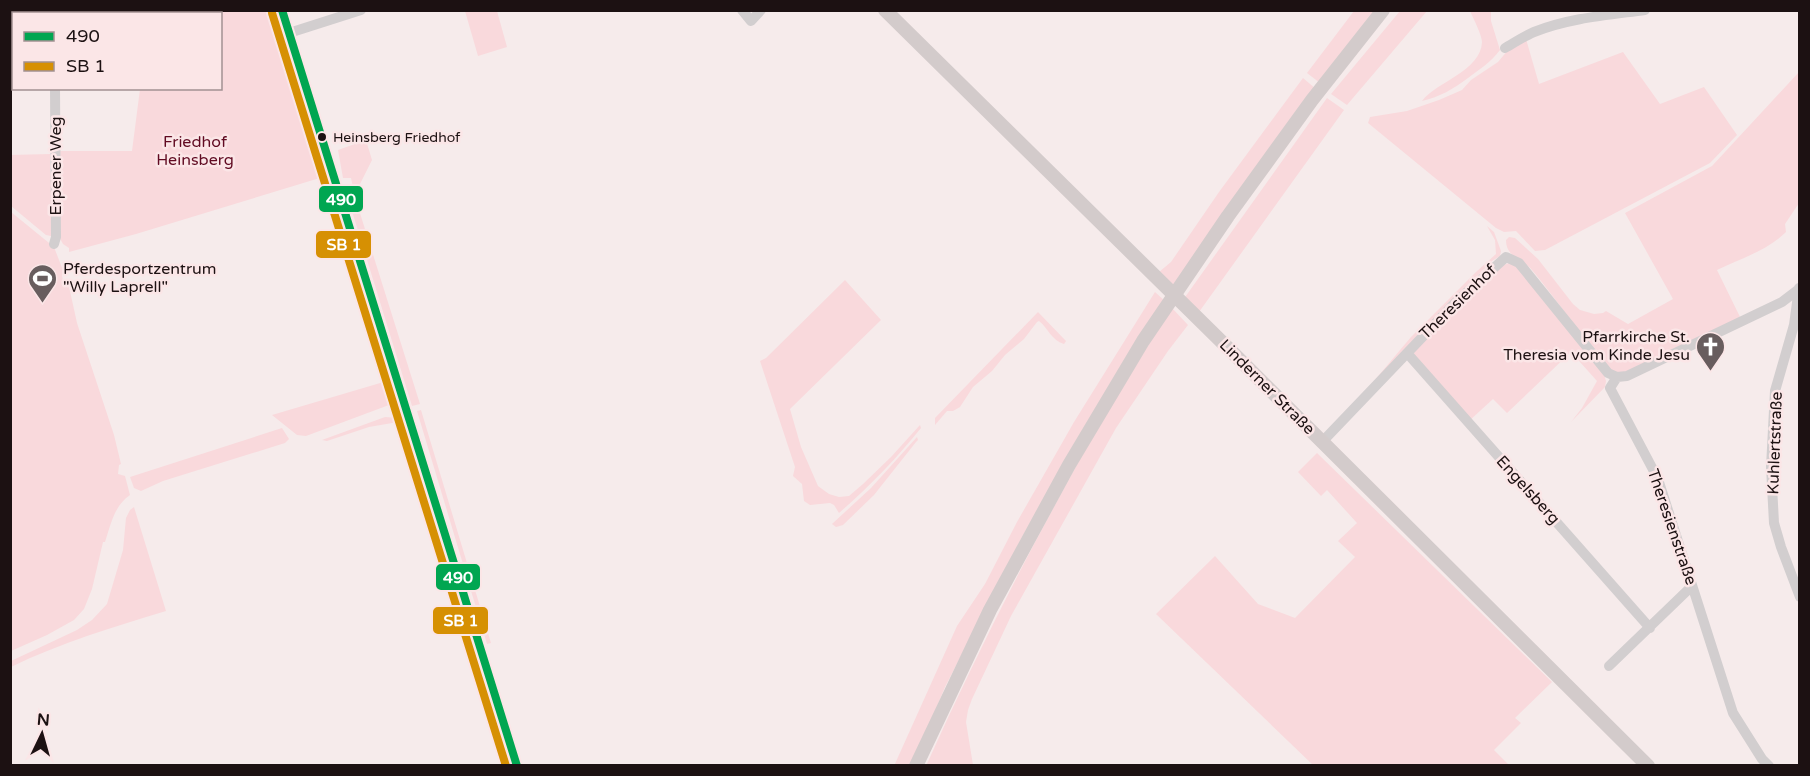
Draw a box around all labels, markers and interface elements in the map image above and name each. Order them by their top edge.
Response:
legend [12,12,222,90]
text: 490 [66,25,100,47]
text: SB 1 [66,55,106,77]
street label: Erpener Weg [46,116,66,216]
place label: Heinsberg Friedhof [333,129,461,146]
marker: Heinsberg Friedhof [316,131,328,143]
park label: Friedhof Heinsberg [156,132,234,170]
line badge: 490 [318,185,364,213]
text: 490 [326,190,356,210]
line badge: SB 1 [315,230,372,259]
text: SB 1 [326,235,362,255]
place label: Pferdesportzentrum "Willy Laprell" [63,259,217,297]
street label: Theresienhof [1415,260,1501,344]
sports icon: Pferdesportzentrum "Willy Laprell" [26,262,58,304]
place label: Pfarrkirche St. Theresia vom Kinde Jesu [1503,327,1690,365]
church icon: Pfarrkirche St. Theresia vom Kinde Jesu [1695,330,1727,372]
street label: Linderner Straße [1215,335,1319,439]
street label: Kuhlertstraße [1763,391,1787,495]
street label: Engelsberg [1492,451,1564,529]
street label: Theresienstraße [1643,466,1701,588]
line badge: 490 [435,563,481,591]
text: 490 [443,568,473,588]
line badge: SB 1 [432,606,489,635]
text: SB 1 [443,611,479,631]
north arrow [12,704,72,764]
text: N [36,710,50,731]

